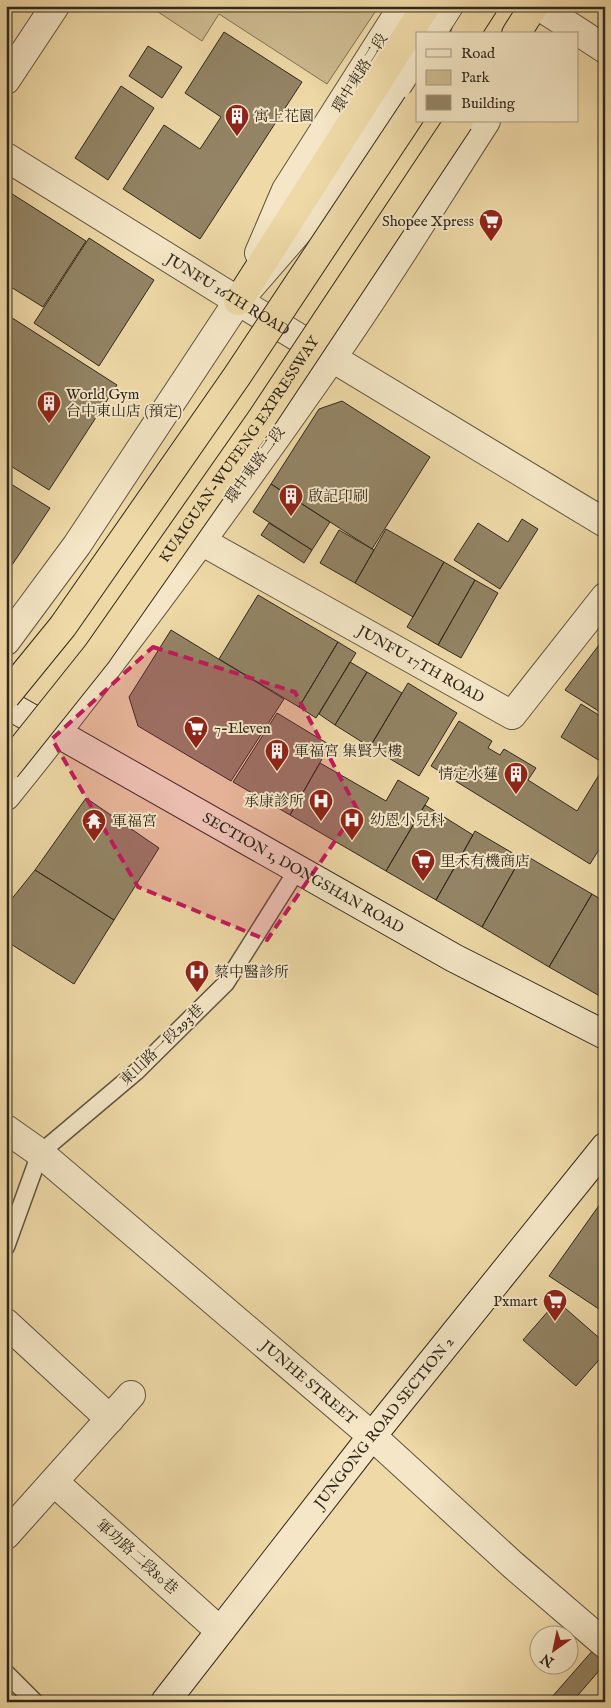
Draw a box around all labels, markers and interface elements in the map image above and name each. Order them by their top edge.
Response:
street label: 環中東路二段 [328,30,392,116]
legend [416,32,578,122]
text: Road [461,44,496,63]
text: Park [461,68,491,87]
text: Building [461,94,516,113]
building icon: 寓上花園 [224,103,250,137]
place label: 寓上花園 [254,107,314,126]
supermarket icon: Shopee Xpress [478,208,504,242]
place label: Shopee Xpress [382,212,474,231]
street label: JUNFU 16TH ROAD [161,248,293,340]
street label: KUAIGUAN-WUFENG EXPRESSWAY [155,332,324,566]
place label: World Gym 台中東山店 (預定) [66,385,182,421]
building icon: World Gym 台中東山店 (預定) [36,390,62,424]
street label: 環中東路二段 [221,423,289,507]
building icon: 啟記印刷 [278,483,304,517]
place label: 啟記印刷 [308,487,368,506]
street label: JUNFU 17TH ROAD [352,620,488,707]
supermarket icon: 7-Eleven [183,715,209,749]
place label: 7-Eleven [214,719,271,738]
building icon: 軍福宮 集賢大樓 [264,738,290,772]
place label: 軍福宮 集賢大樓 [294,742,402,761]
building icon: 情定水蓮 [503,761,529,795]
place label: 情定水蓮 [438,765,498,784]
hospital icon: 承康診所 [308,788,334,822]
place label: 承康診所 [244,792,304,811]
hospital icon: 幼恩小兒科 [339,807,365,841]
temple icon: 軍福宮 [81,808,107,842]
street label: SECTION 1, DONGSHAN ROAD [199,808,408,937]
place label: 幼恩小兒科 [370,811,445,830]
place label: 軍福宮 [112,812,157,831]
supermarket icon: 里禾有機商店 [410,848,436,882]
place label: 里禾有機商店 [440,852,530,871]
hospital icon: 蔡中醫診所 [184,959,210,993]
place label: 蔡中醫診所 [214,963,289,982]
street label: 東山路一段293巷 [116,1000,208,1090]
supermarket icon: Pxmart [542,1288,568,1322]
place label: Pxmart [493,1292,538,1311]
street label: JUNGONG ROAD SECTION 2 [309,1333,458,1514]
street label: JUNHE STREET [256,1335,361,1428]
street label: 軍功路二段80巷 [92,1515,182,1599]
north arrow [528,1626,578,1676]
text: N [537,1649,558,1671]

